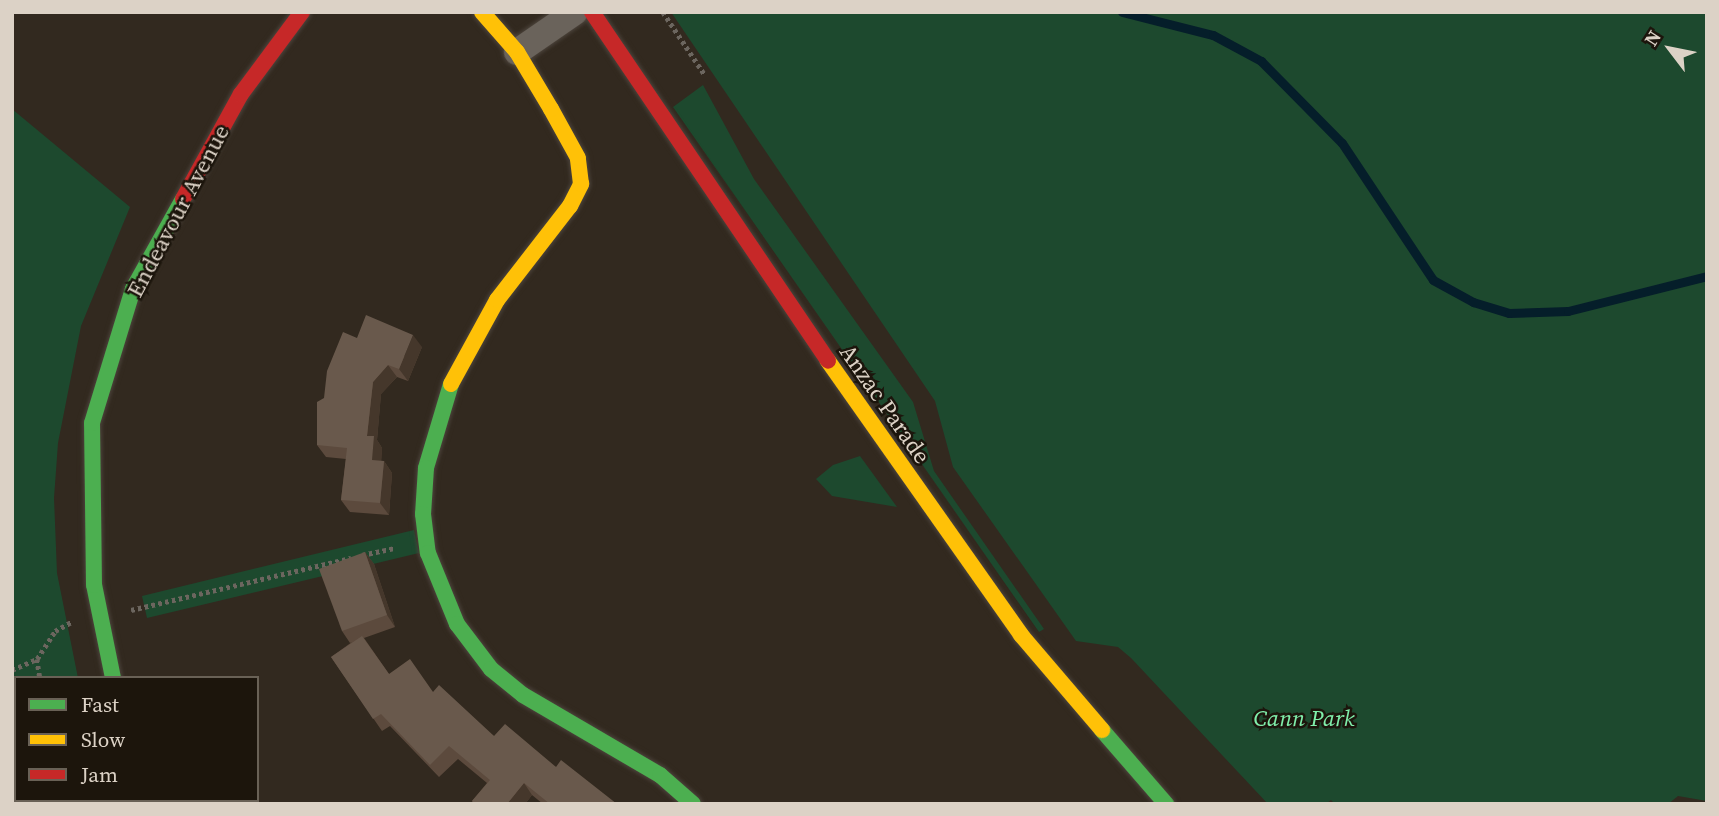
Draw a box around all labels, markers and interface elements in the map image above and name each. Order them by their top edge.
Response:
north arrow [1635,14,1705,84]
text: N [1637,25,1667,51]
street label: Endeavour Avenue [121,120,235,302]
street label: Anzac Parade [834,339,936,469]
legend [14,676,259,802]
text: Fast [81,690,119,719]
park label: Cann Park [1253,704,1355,732]
text: Slow [81,725,125,754]
text: Jam [81,760,118,789]

